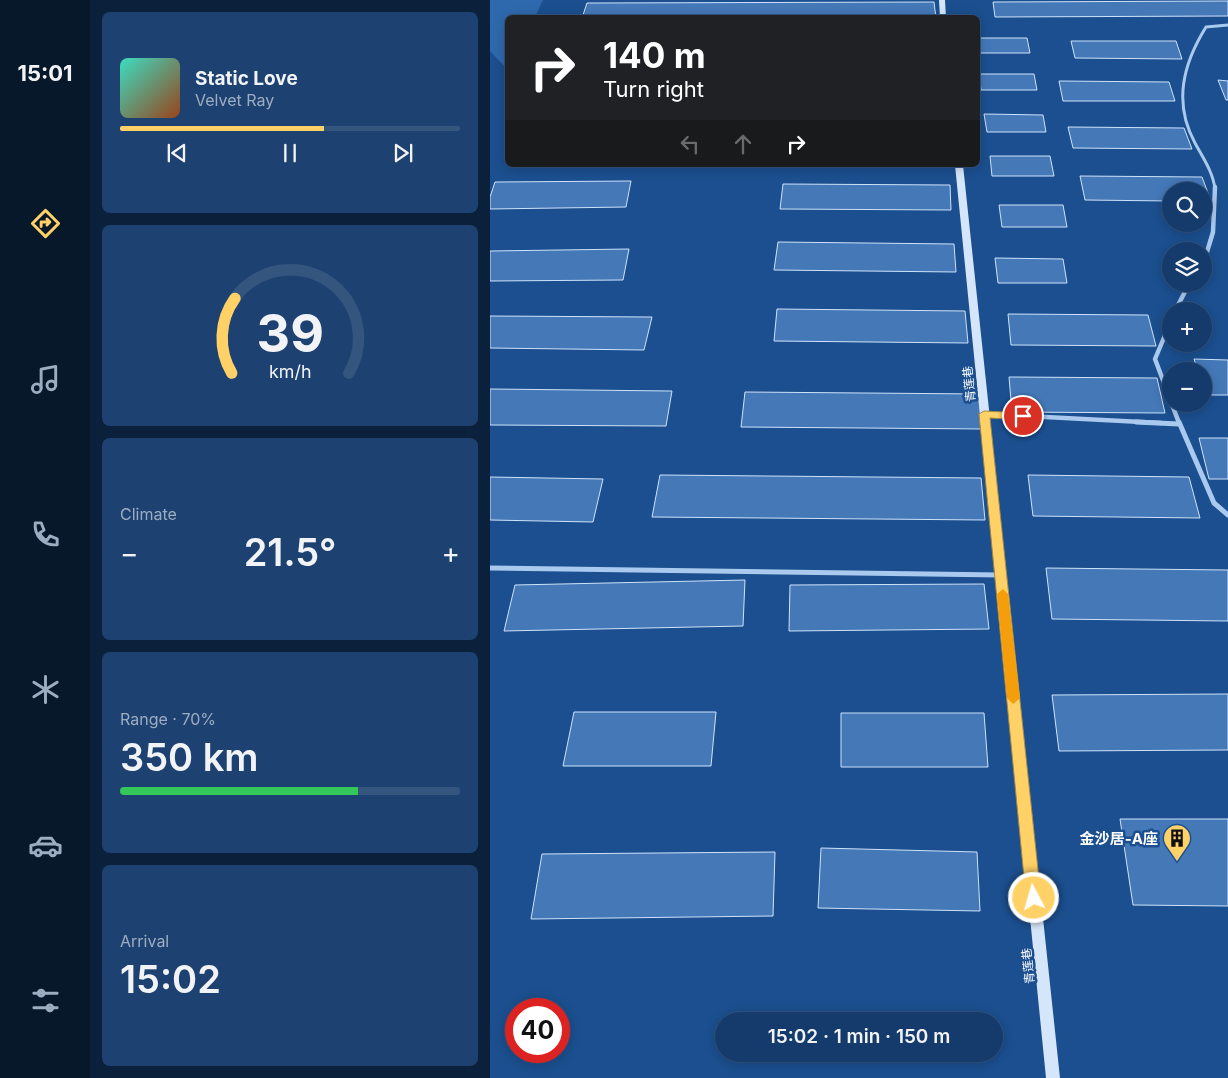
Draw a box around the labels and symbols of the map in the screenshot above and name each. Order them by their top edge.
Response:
street label: 青莲巷 [960,365,978,403]
pin [1002,395,1044,437]
building icon: 金沙居-A座 [1162,823,1192,862]
place label: 金沙居-A座 [1080,829,1158,848]
position arrow [1007,871,1059,923]
street label: 青莲巷 [1019,947,1037,985]
speed limit sign: 40 [505,998,570,1063]

